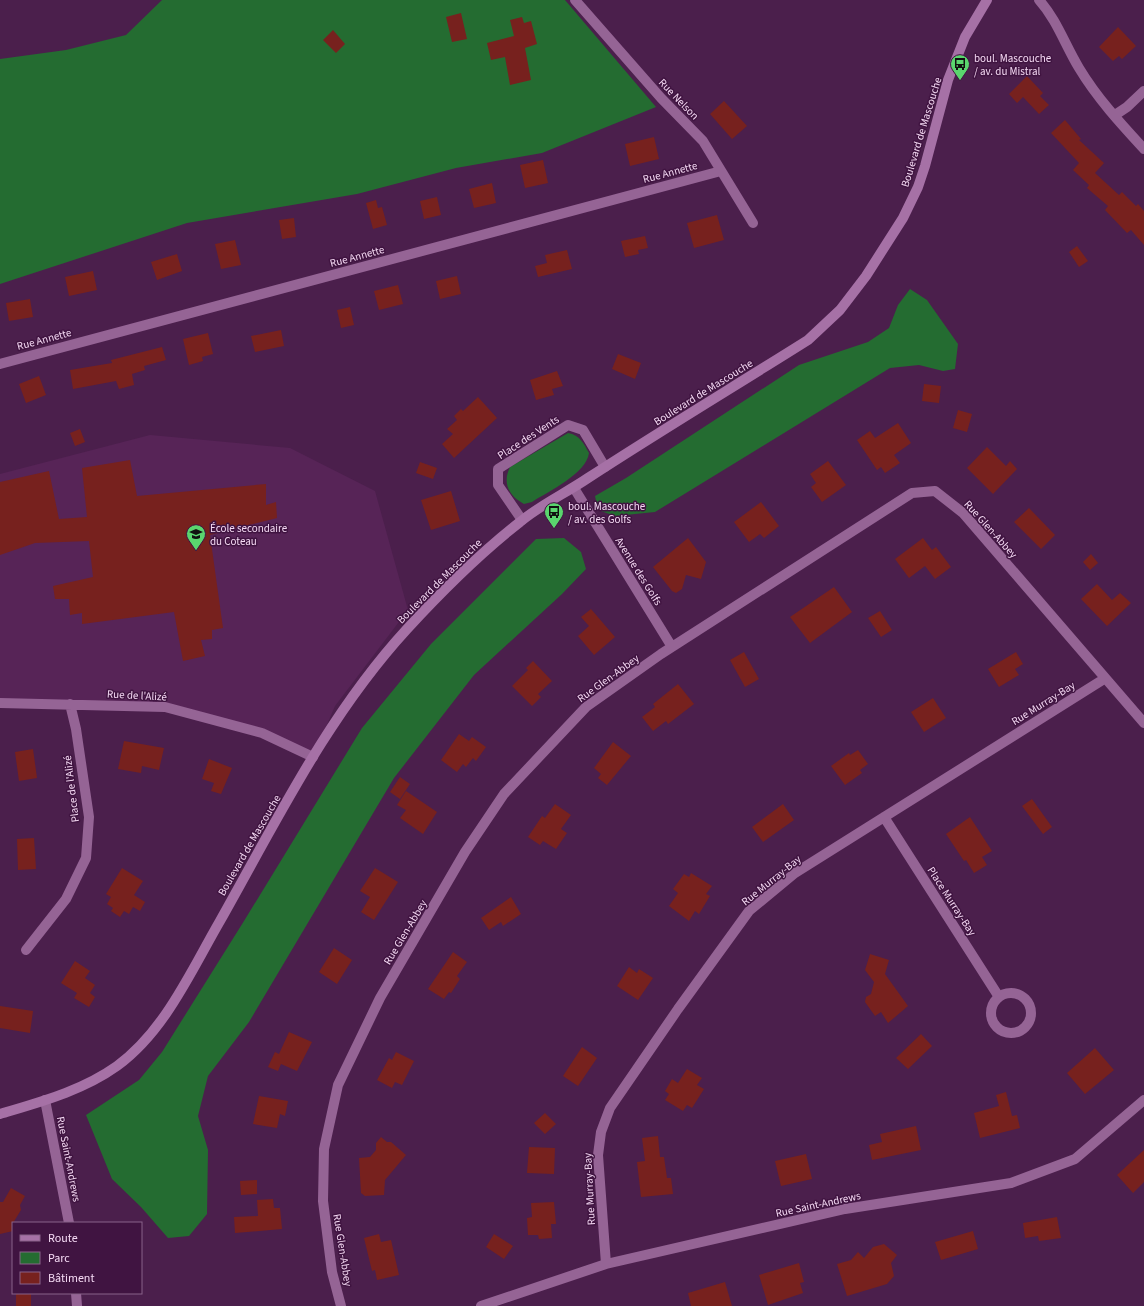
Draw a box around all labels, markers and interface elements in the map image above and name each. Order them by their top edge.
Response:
place label: boul. Mascouche / av. du Mistral [974,51,1052,79]
bus stop icon: boul. Mascouche / av. du Mistral [949,53,971,81]
street label: Rue Nelson [655,75,702,123]
street label: Boulevard de Mascouche [898,75,946,189]
street label: Rue Annette [641,158,700,187]
street label: Rue Annette [328,242,387,271]
street label: Rue Annette [15,325,74,354]
street label: Boulevard de Mascouche [651,355,756,429]
street label: Place des Vents [495,412,562,463]
street label: Rue Glen-Abbey [961,497,1021,562]
place label: boul. Mascouche / av. des Golfs [568,499,646,527]
bus stop icon: boul. Mascouche / av. des Golfs [543,501,565,529]
place label: École secondaire du Coteau [210,521,288,549]
school or university icon: École secondaire du Coteau [185,523,207,551]
street label: Avenue des Golfs [612,534,666,609]
street label: Boulevard de Mascouche [394,535,485,627]
street label: Rue Glen-Abbey [574,651,642,706]
street label: Rue Murray-Bay [1009,678,1078,729]
street label: Rue de l'Alizé [107,686,168,705]
street label: Place de l'Alizé [60,754,83,823]
street label: Boulevard de Mascouche [214,792,285,898]
street label: Rue Murray-Bay [738,852,804,909]
street label: Place Murray-Bay [924,864,980,939]
street label: Rue Glen-Abbey [380,897,431,967]
street label: Rue Saint-Andrews [53,1115,84,1203]
street label: Rue Murray-Bay [580,1152,599,1226]
street label: Rue Saint-Andrews [774,1188,862,1221]
street label: Rue Glen-Abbey [329,1213,356,1287]
legend [12,1222,142,1294]
text: Route [48,1230,78,1247]
text: Parc [48,1250,70,1267]
text: Bâtiment [48,1270,94,1287]

